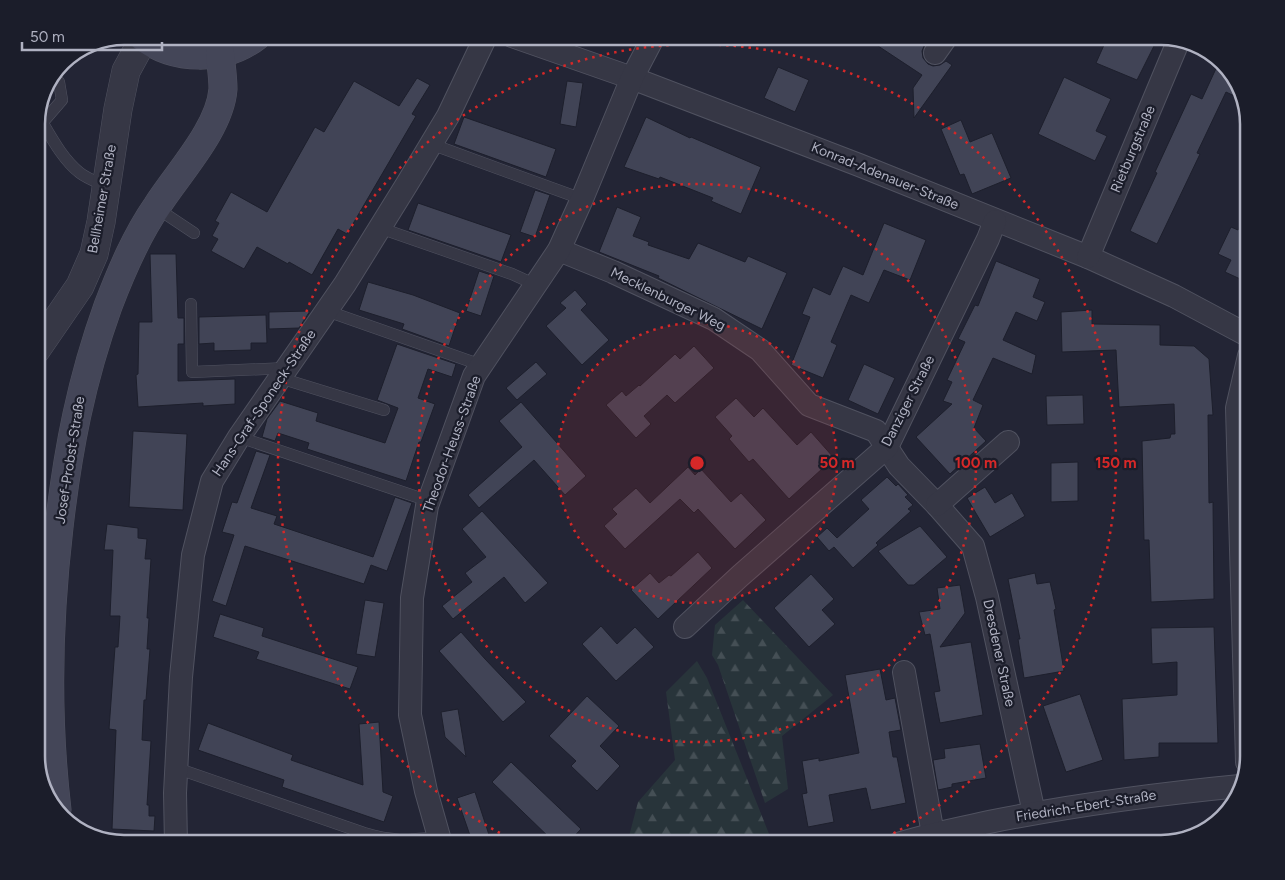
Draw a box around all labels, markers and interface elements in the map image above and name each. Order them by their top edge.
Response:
scale bar [22,20,162,52]
text: 50 m [30,28,65,46]
street label: Rietburgstraße [1107,102,1159,195]
street label: Konrad-Adenauer-Straße [809,139,962,214]
street label: Bellheimer Straße [84,143,120,255]
street label: Mecklenburger Weg [608,264,728,334]
street label: Hans-Graf-Sponeck-Straße [208,326,320,480]
street label: Danziger Straße [878,352,938,449]
street label: Theodor-Heuss-Straße [419,373,485,515]
street label: Josef-Probst-Straße [52,395,89,525]
centre of rings [688,454,706,472]
text: 50 m [819,454,855,472]
text: 100 m [955,454,997,472]
text: 150 m [1095,454,1137,472]
street label: Dresdener Straße [979,598,1019,709]
street label: Friedrich-Ebert-Straße [1015,786,1158,825]

